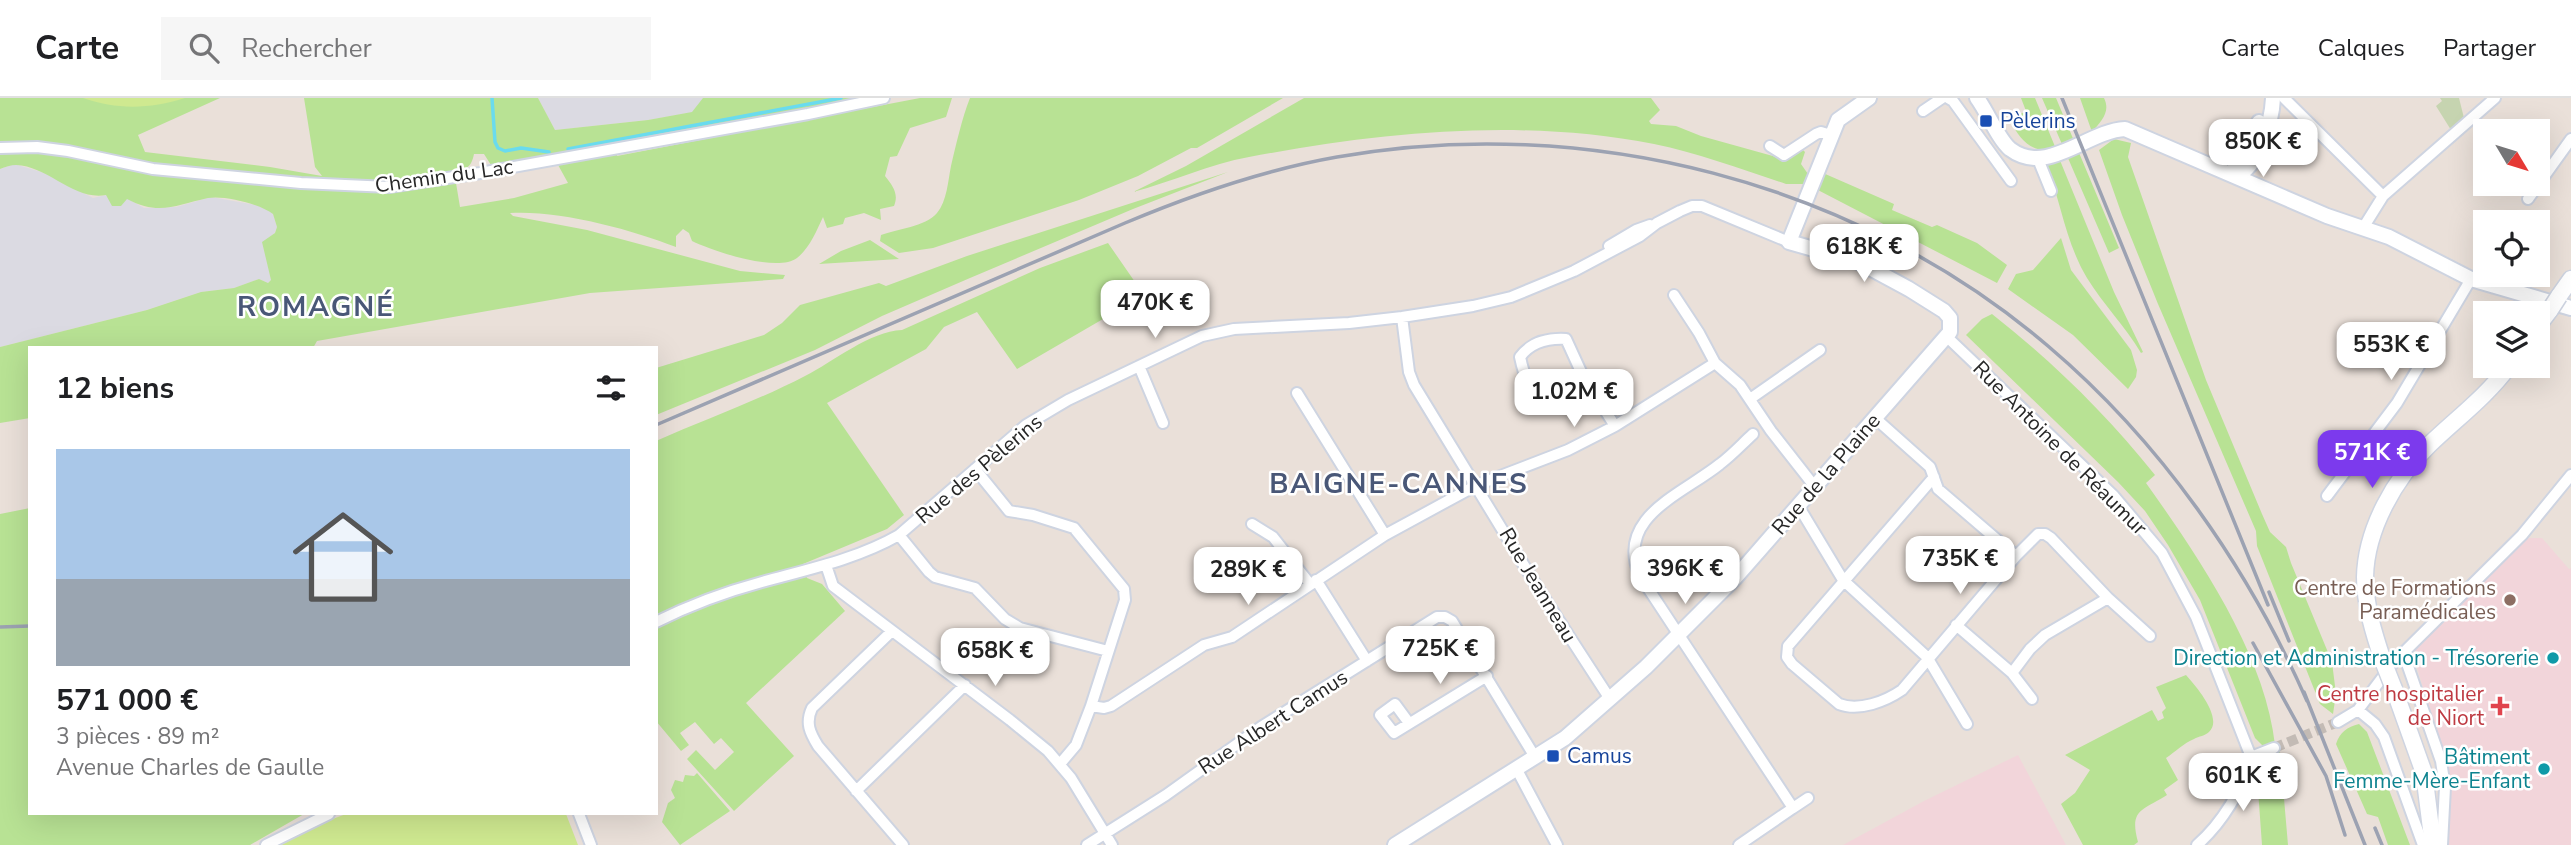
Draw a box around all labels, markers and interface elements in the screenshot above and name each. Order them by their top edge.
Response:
search box [161,17,651,80]
text: Carte [35,26,119,71]
icon: search [185,29,223,67]
text: Rechercher [241,31,372,66]
text: Carte [2221,32,2280,64]
text: Calques [2318,32,2405,64]
text: Partager [2443,32,2536,64]
place label: Pèlerins [2000,107,2076,135]
marker: Pèlerins [1978,113,1994,129]
north arrow [2473,119,2550,196]
map controls [2473,119,2550,378]
pin: 850K € [2206,120,2320,179]
text: 850K € [2225,126,2301,157]
street label: Chemin du Lac [373,152,515,200]
button: locate [2473,210,2550,287]
pin: 618K € [1807,225,1921,284]
text: 618K € [1826,231,1902,262]
pin: 470K € [1098,280,1212,340]
text: 470K € [1117,287,1193,318]
district label: ROMAGNÉ [237,288,395,326]
button: layers [2473,301,2550,378]
pin: 553K € [2334,322,2448,382]
text: 553K € [2353,329,2429,360]
street label: Rue Antoine de Réaumur [1967,355,2154,542]
text: 12 biens [56,368,174,409]
icon: filters [592,369,630,407]
pin: 1.02M € [1509,370,1639,429]
text: 1.02M € [1530,376,1618,407]
street label: Rue de la Plaine [1765,407,1887,541]
street label: Rue des Pèlerins [910,408,1048,530]
pin: 571K € [2315,430,2429,490]
text: 571K € [2334,437,2410,468]
district label: BAIGNE-CANNES [1269,465,1529,503]
icon: home [280,494,406,620]
street label: Rue Jeanneau [1493,522,1583,648]
pin: 735K € [1903,536,2017,596]
text: 735K € [1922,543,1998,574]
pin: 396K € [1628,546,1742,606]
pin: 289K € [1191,547,1305,607]
text: 396K € [1647,553,1723,584]
text: 289K € [1210,554,1286,585]
place label: Centre de Formations Paramédicales [2294,574,2496,626]
marker: Centre de Formations Paramédicales [2502,592,2518,608]
pin: 725K € [1383,626,1497,686]
pin: 658K € [938,628,1052,688]
text: 725K € [1402,633,1478,664]
text: 658K € [957,635,1033,666]
place label: Direction et Administration - Trésorerie [2173,644,2539,672]
marker: Direction et Administration - Trésorerie [2545,650,2561,666]
street label: Rue Albert Camus [1193,663,1353,781]
text: 571 000 € [56,680,198,721]
place label: Centre hospitalier de Niort [2317,680,2485,732]
marker: Centre hospitalier de Niort [2490,696,2510,716]
text: 3 pièces · 89 m² [56,721,219,752]
place label: Camus [1567,742,1632,770]
place label: Bâtiment Femme-Mère-Enfant [2333,743,2531,795]
marker: Camus [1545,748,1561,764]
text: Avenue Charles de Gaulle [56,752,324,783]
pin: 601K € [2186,754,2300,813]
text: 601K € [2205,760,2281,791]
marker: Bâtiment Femme-Mère-Enfant [2536,761,2552,777]

